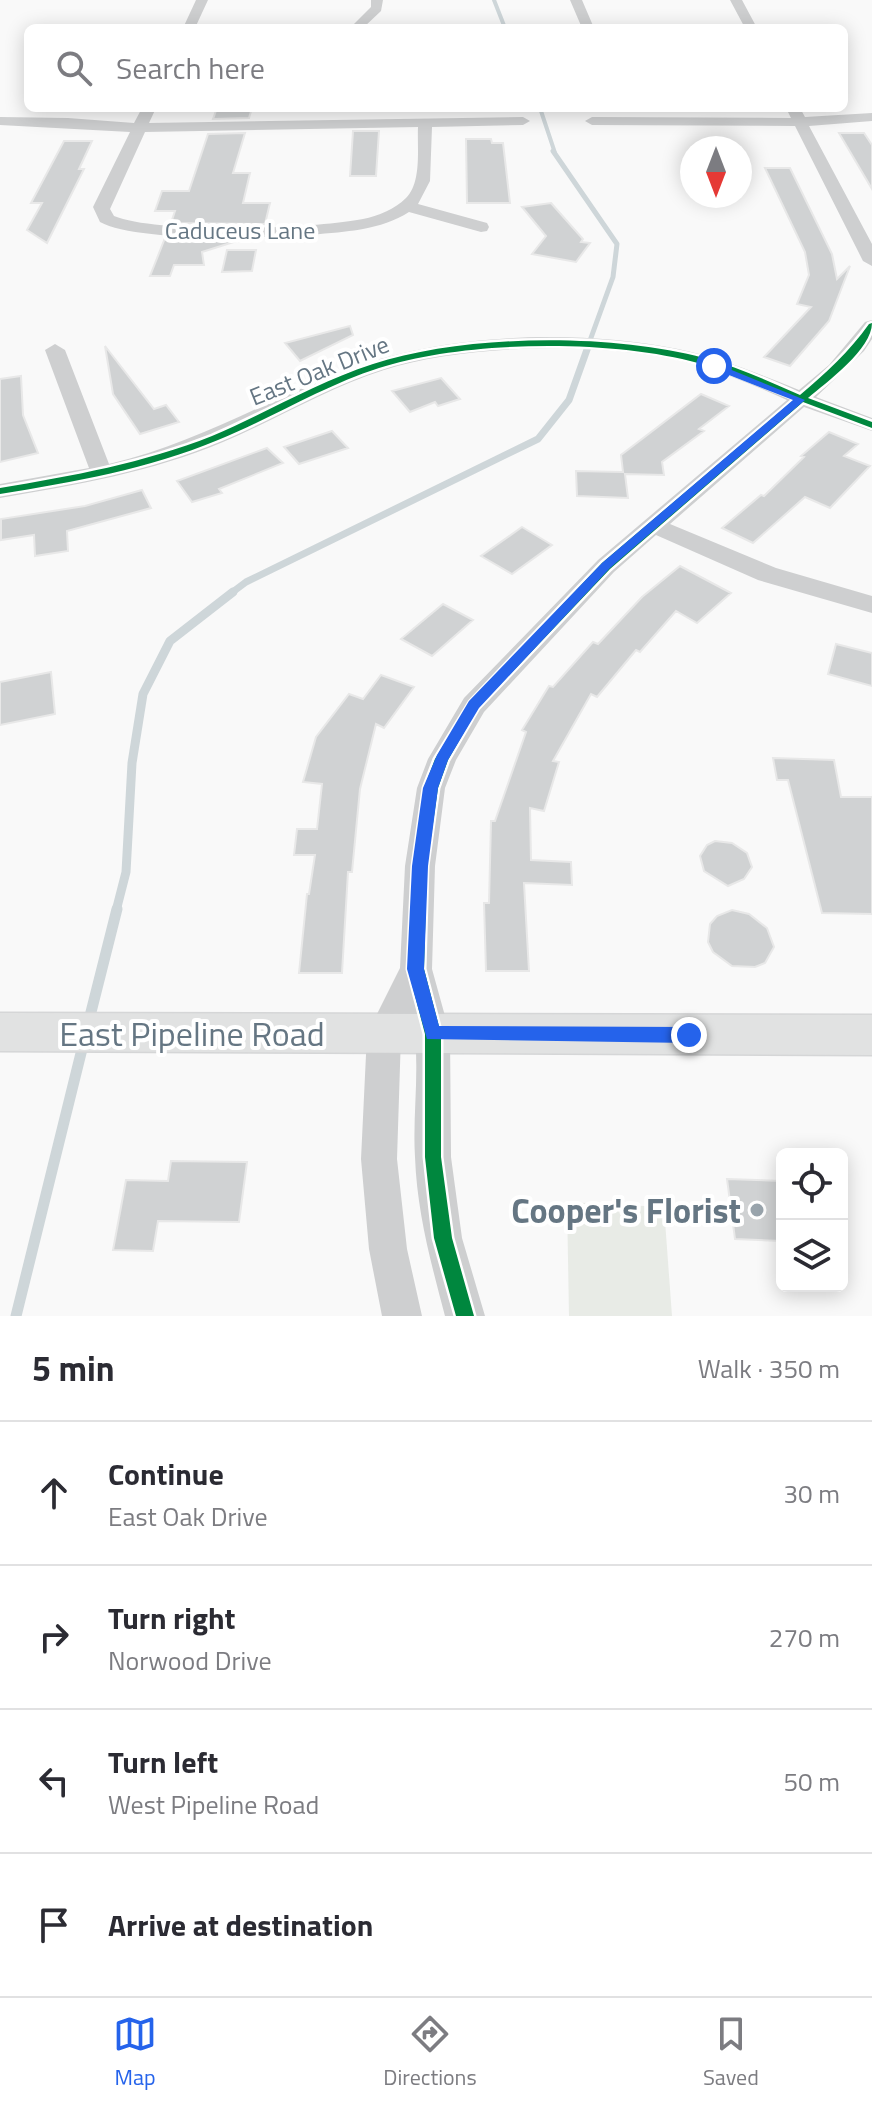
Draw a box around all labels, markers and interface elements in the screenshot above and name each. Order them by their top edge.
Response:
search box [24,24,848,112]
text: Search here [116,45,265,91]
icon: search [52,46,96,90]
north arrow [680,136,752,208]
street label: Caduceus Lane [165,212,315,248]
street label: East Oak Drive [244,326,394,414]
route start [696,348,732,384]
street label: East Pipeline Road [59,1007,325,1059]
route end [671,1017,707,1053]
map controls [776,1148,848,1292]
button: locate [776,1148,848,1220]
place label: Cooper's Florist [511,1184,741,1236]
marker: Cooper's Florist [748,1201,766,1219]
button: layers [776,1220,848,1292]
text: 5 min [32,1342,115,1394]
text: Walk · 350 m [698,1349,840,1388]
text: Continue [108,1451,224,1497]
icon: ahead [32,1471,76,1515]
text: 30 m [783,1474,840,1513]
text: East Oak Drive [108,1497,268,1536]
text: Turn right [108,1595,236,1641]
icon: right [32,1615,76,1659]
text: 270 m [769,1618,840,1657]
text: Norwood Drive [108,1641,272,1680]
text: Turn left [108,1739,218,1785]
icon: left [32,1759,76,1803]
text: 50 m [783,1762,840,1801]
text: West Pipeline Road [108,1785,319,1824]
text: Arrive at destination [108,1902,373,1948]
icon: arrive [32,1903,76,1947]
tab: Map [113,2012,157,2094]
tab: Directions [383,2012,477,2094]
tab: Saved [703,2012,759,2094]

